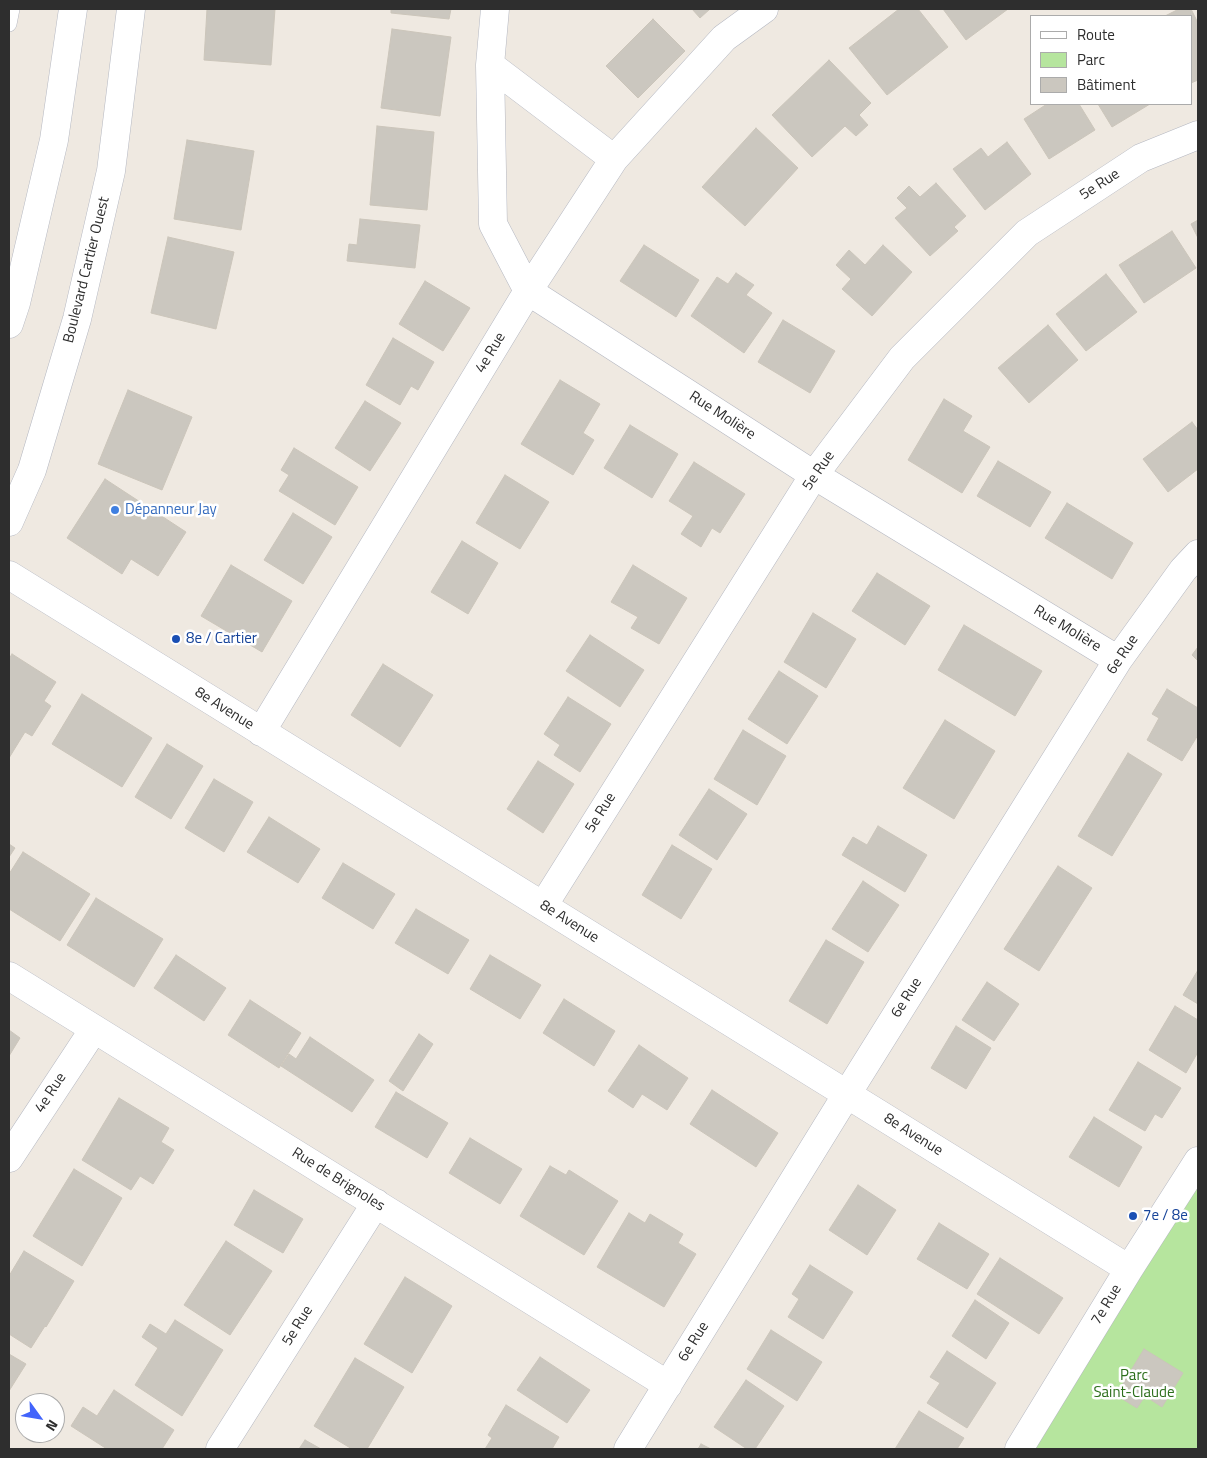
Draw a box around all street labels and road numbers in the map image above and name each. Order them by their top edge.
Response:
street label: 5e Rue [1077,165,1123,205]
street label: Boulevard Cartier Ouest [60,195,114,345]
street label: 4e Rue [472,330,510,376]
street label: Rue Molière [685,388,759,444]
street label: 5e Rue [799,448,839,494]
street label: Rue Molière [1030,602,1104,656]
street label: 6e Rue [1103,632,1143,678]
street label: 8e Avenue [191,684,257,734]
street label: 5e Rue [582,790,620,836]
street label: 8e Avenue [536,897,602,947]
street label: 6e Rue [888,975,926,1021]
street label: 4e Rue [31,1070,71,1116]
street label: 8e Avenue [880,1110,946,1160]
street label: Rue de Brignoles [288,1144,388,1216]
street label: 7e Rue [1088,1282,1126,1328]
street label: 5e Rue [279,1303,317,1349]
street label: 6e Rue [675,1319,713,1365]

